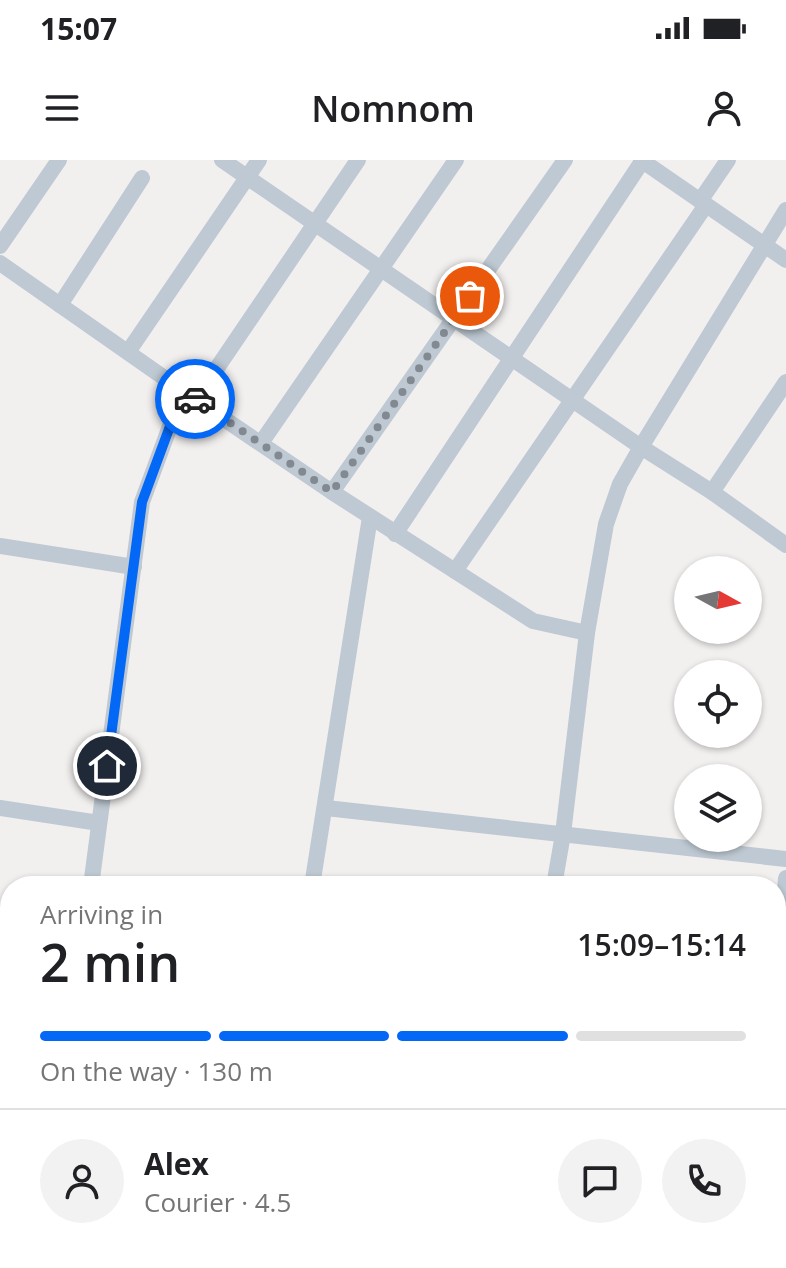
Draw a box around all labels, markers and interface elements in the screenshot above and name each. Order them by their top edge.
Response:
text: 15:07 [40,8,117,49]
text: Nomnom [311,84,475,133]
icon: menu [40,86,84,130]
icon: person [702,86,746,130]
pin [436,262,504,330]
icon: bag [448,274,492,318]
courier [155,359,235,439]
icon: car [173,377,217,421]
north arrow [674,556,762,644]
map controls [674,556,762,852]
button: locate [674,660,762,748]
pin [73,732,141,800]
icon: home [85,744,129,788]
button: layers [674,764,762,852]
text: Arriving in [40,896,163,932]
text: 15:09–15:14 [577,924,746,965]
text: 2 min [40,926,180,997]
text: On the way · 130 m [40,1053,273,1089]
button: person [40,1139,124,1223]
button: chat [558,1139,642,1223]
button: phone [662,1139,746,1223]
text: Alex [144,1143,209,1184]
text: Courier · 4.5 [144,1184,291,1220]

